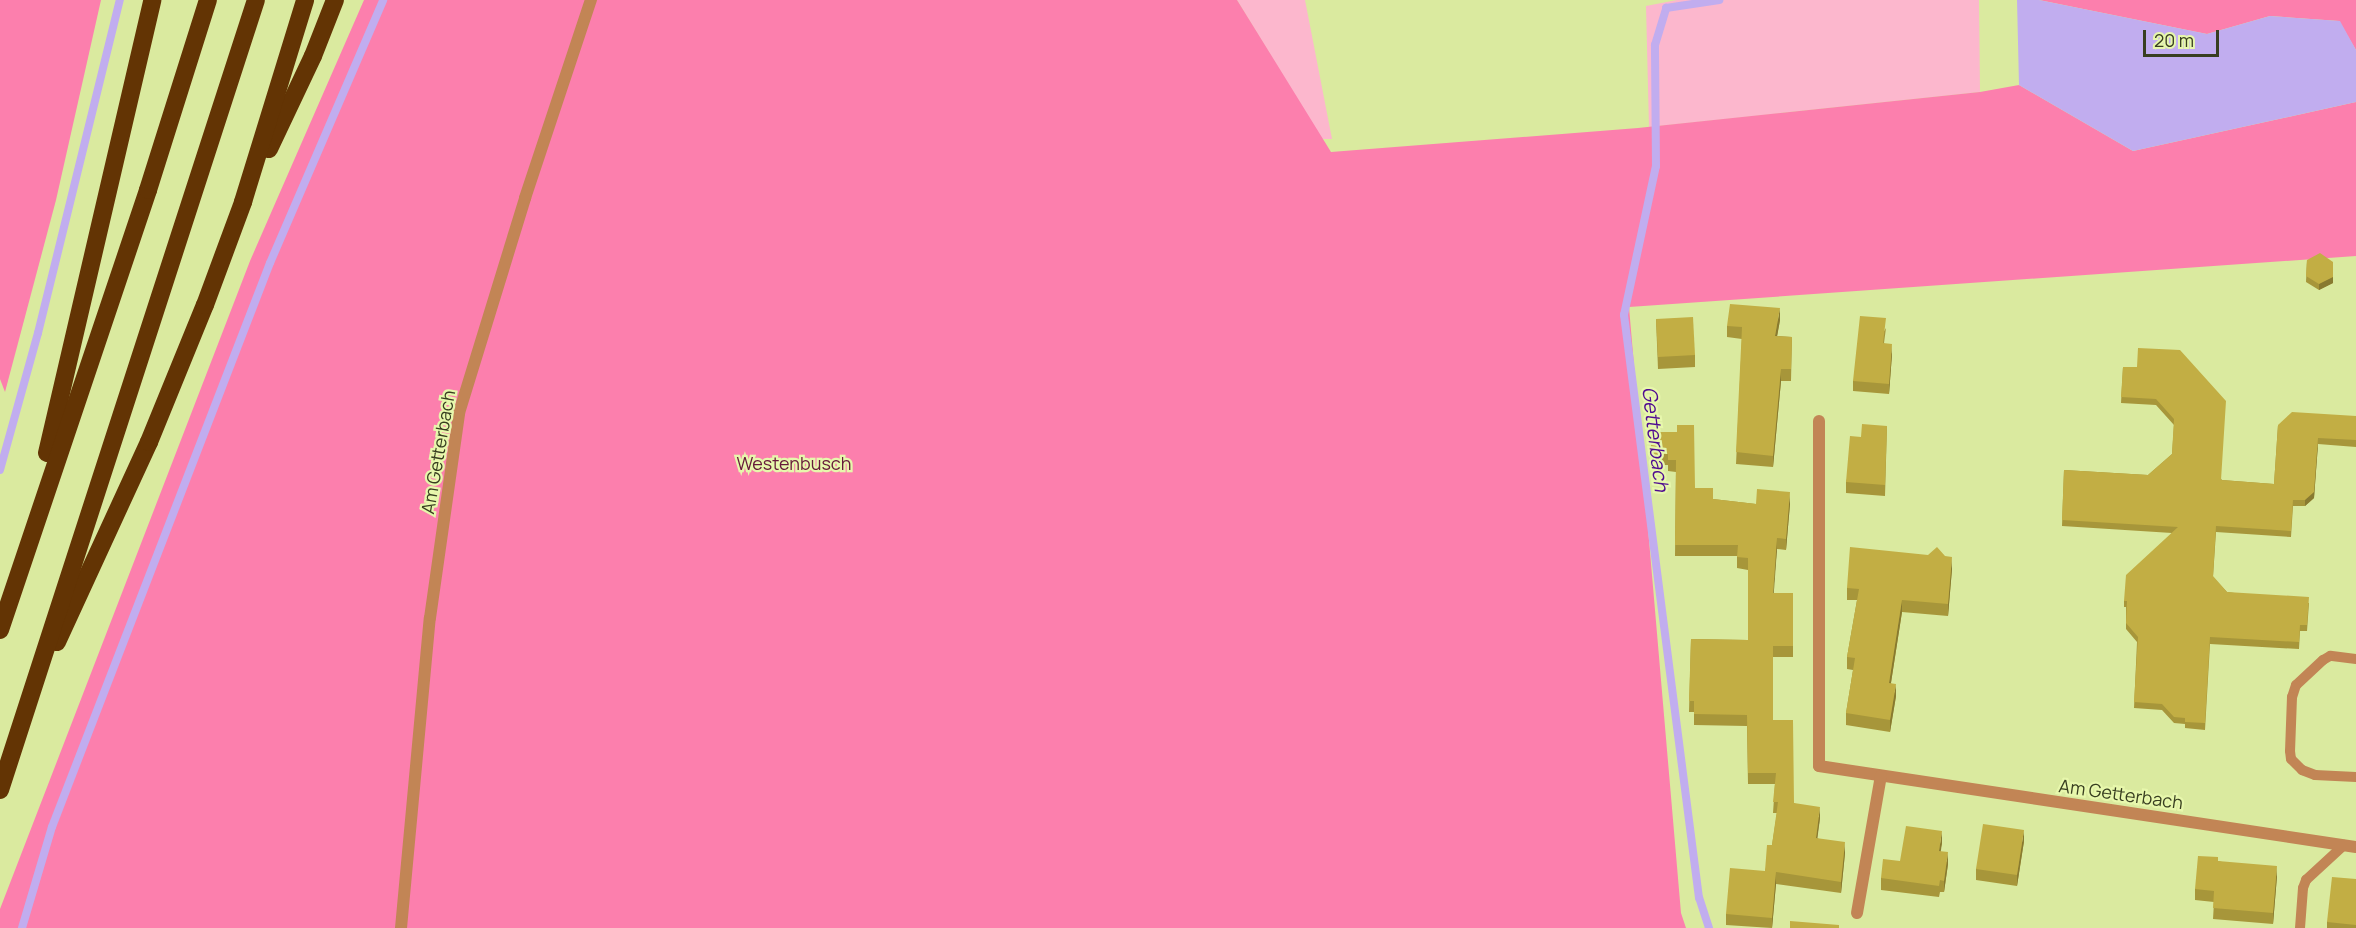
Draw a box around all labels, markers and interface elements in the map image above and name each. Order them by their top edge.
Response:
scale bar [2146,18,2222,56]
text: 20 m [2154,28,2194,52]
water label: Getterbach [1638,385,1674,493]
street label: Am Getterbach [416,389,460,515]
park label: Westenbusch [737,452,851,474]
street label: Am Getterbach [2058,775,2184,813]

